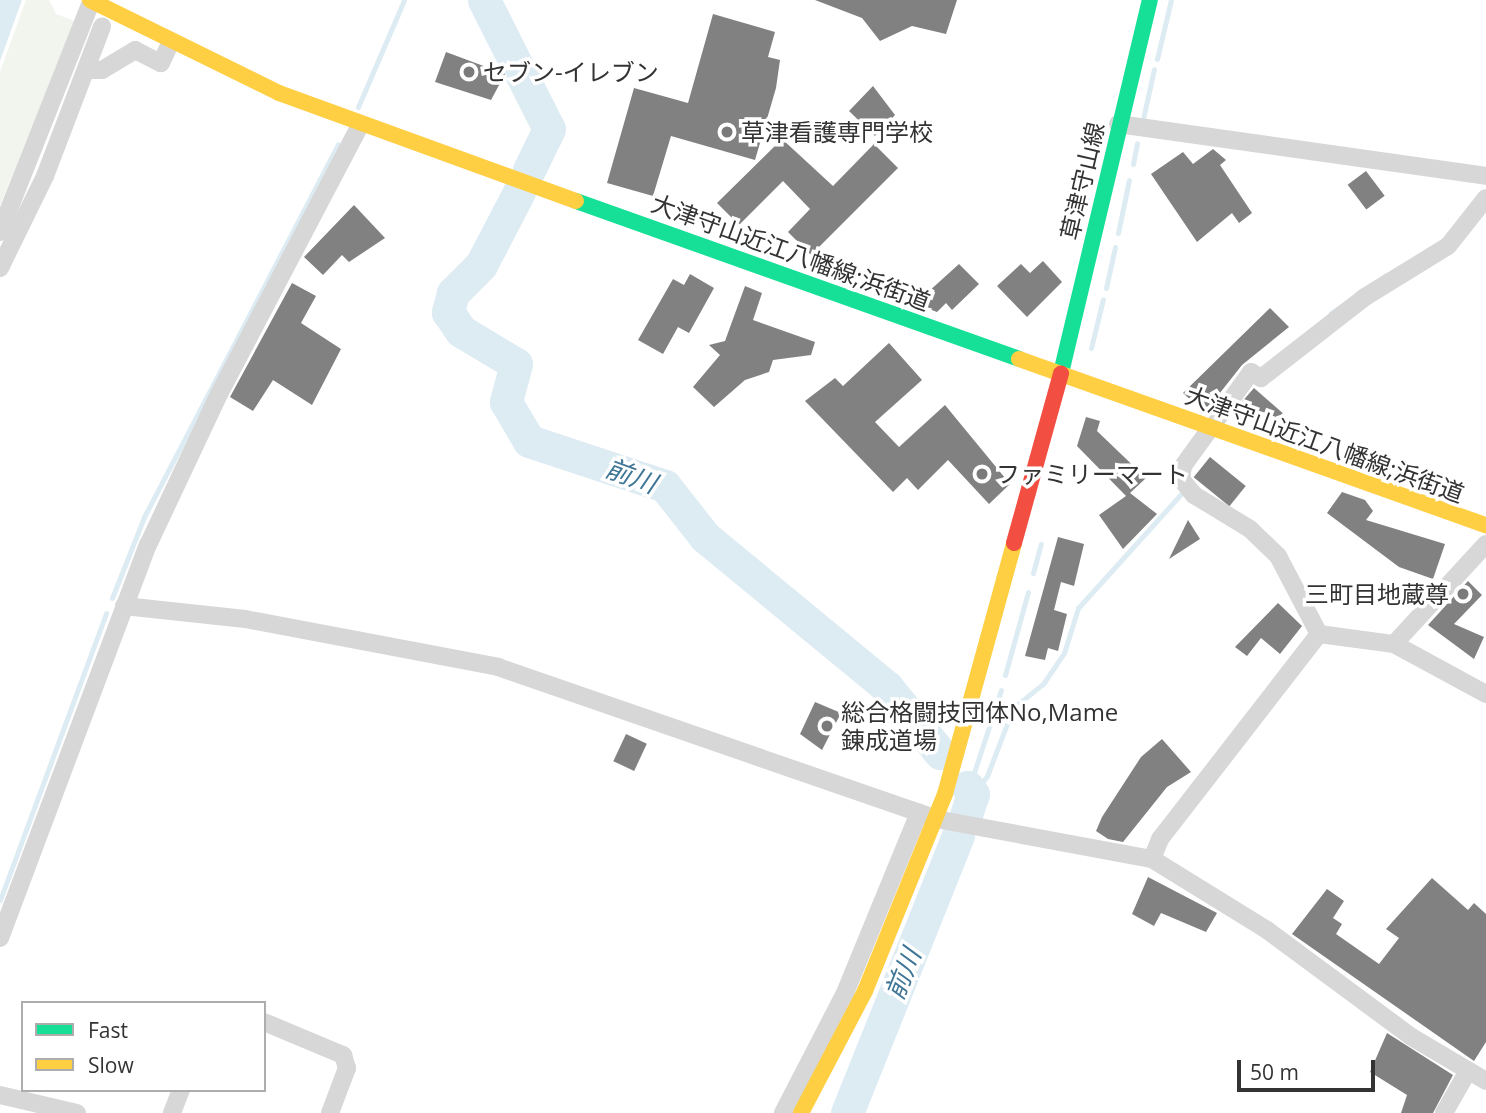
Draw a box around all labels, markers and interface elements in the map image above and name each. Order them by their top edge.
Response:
place label: セブン-イレブン [483,58,659,86]
marker: セブン-イレブン [461,64,477,80]
place label: 草津看護専門学校 [741,118,933,146]
street label: 草津守山線 [1054,119,1110,243]
marker: 草津看護専門学校 [719,124,735,140]
street label: 大津守山近江八幡線;浜街道 [648,188,934,316]
street label: 大津守山近江八幡線;浜街道 [1182,380,1468,508]
water label: 前川 [601,452,661,500]
place label: ファミリーマート [996,460,1188,488]
marker: ファミリーマート [974,466,990,482]
place label: 三町目地蔵尊 [1305,580,1449,608]
marker: 三町目地蔵尊 [1455,586,1471,602]
place label: 総合格闘技団体No,Mame 錬成道場 [841,698,1118,754]
marker: 総合格闘技団体No,Mame 錬成道場 [819,718,835,734]
water label: 前川 [879,944,927,1004]
legend [21,1001,266,1092]
text: Fast [88,1016,128,1044]
scale bar [1241,1046,1379,1090]
text: Slow [88,1051,134,1079]
text: 50 m [1250,1058,1299,1086]

